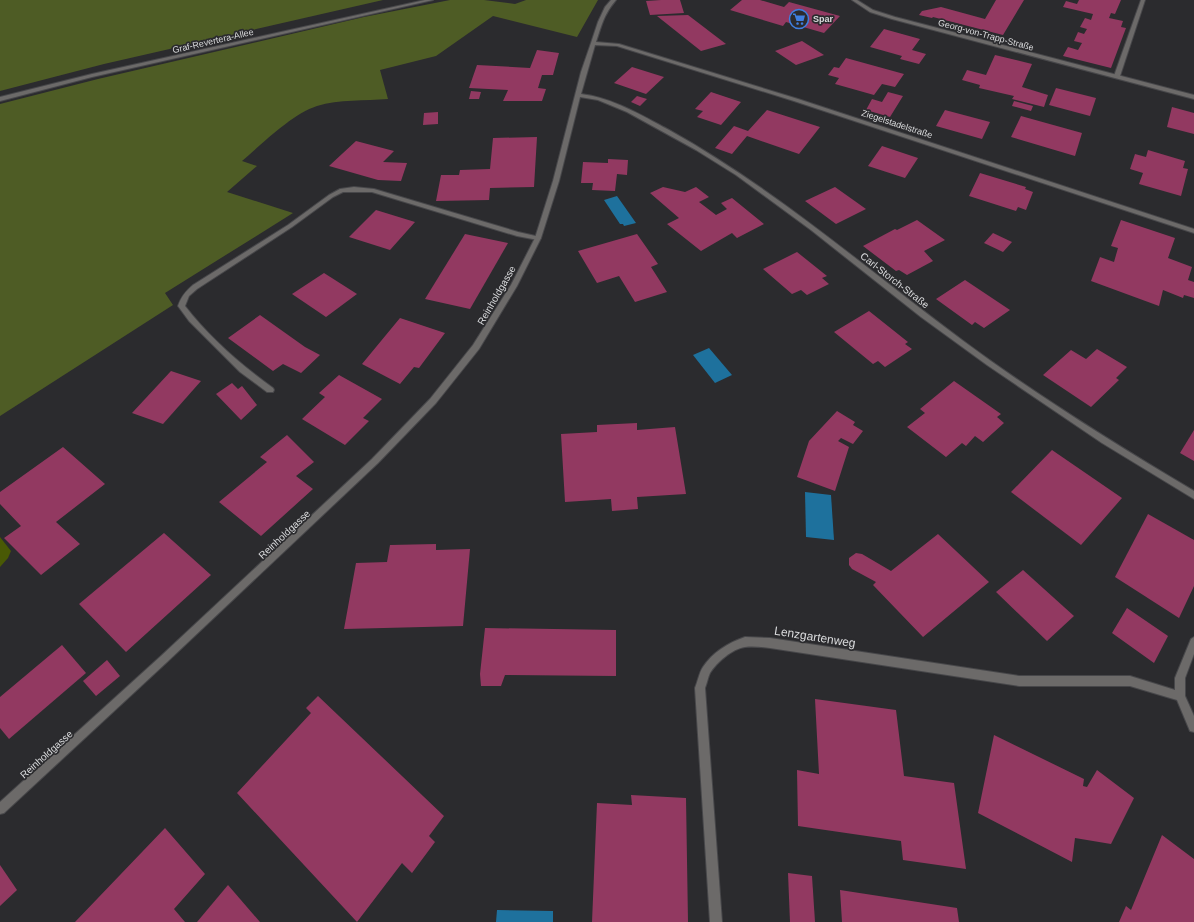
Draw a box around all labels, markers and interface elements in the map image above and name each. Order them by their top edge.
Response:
supermarket icon: Spar [788,8,810,30]
place label: Spar [813,14,834,24]
street label: Georg-von-Trapp-Straße [937,17,1035,53]
street label: Graf-Revertera-Allee [171,27,255,55]
street label: Ziegelstadelstraße [860,108,934,140]
street label: Carl-Storch-Straße [858,250,931,311]
street label: Reinholdgasse [475,263,518,327]
street label: Reinholdgasse [256,507,313,561]
street label: Lenzgartenweg [773,624,857,650]
street label: Reinholdgasse [18,728,75,781]

